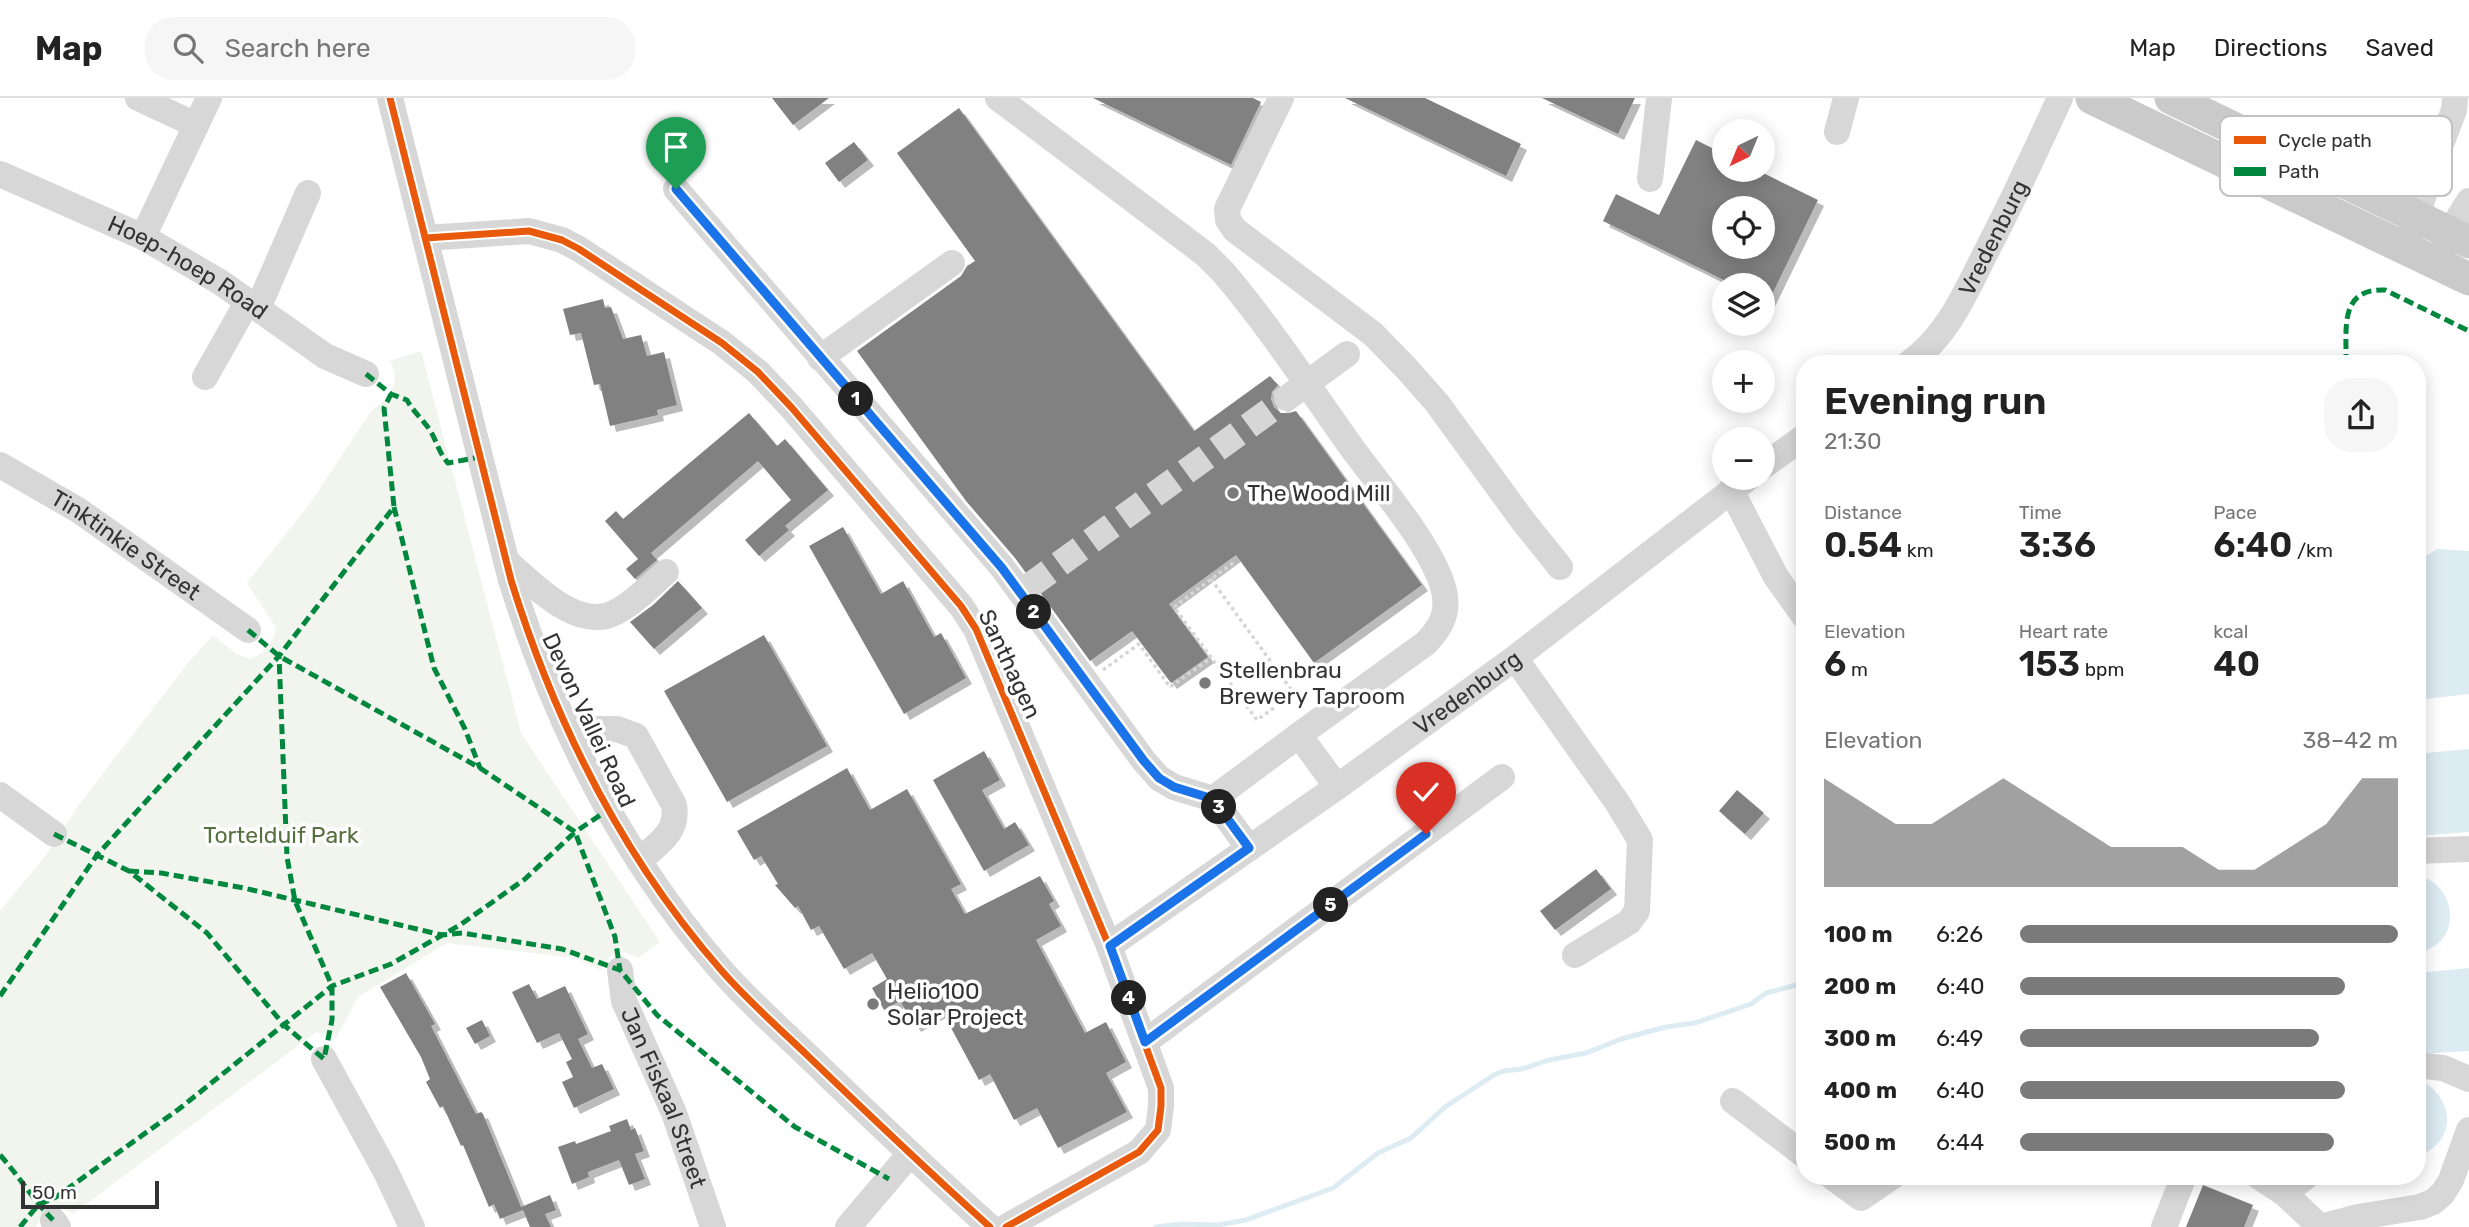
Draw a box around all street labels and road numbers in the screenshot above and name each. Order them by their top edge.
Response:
street label: Vredenburg [1952,175,2034,300]
street label: Hoep-hoep Road [104,209,273,325]
street label: Tinktinkie Street [46,483,206,606]
street label: Santhagen [973,605,1047,723]
street label: Devon Vallei Road [536,628,642,812]
street label: Vredenburg [1408,644,1527,741]
street label: Jan Fiskaal Street [615,1003,713,1192]

